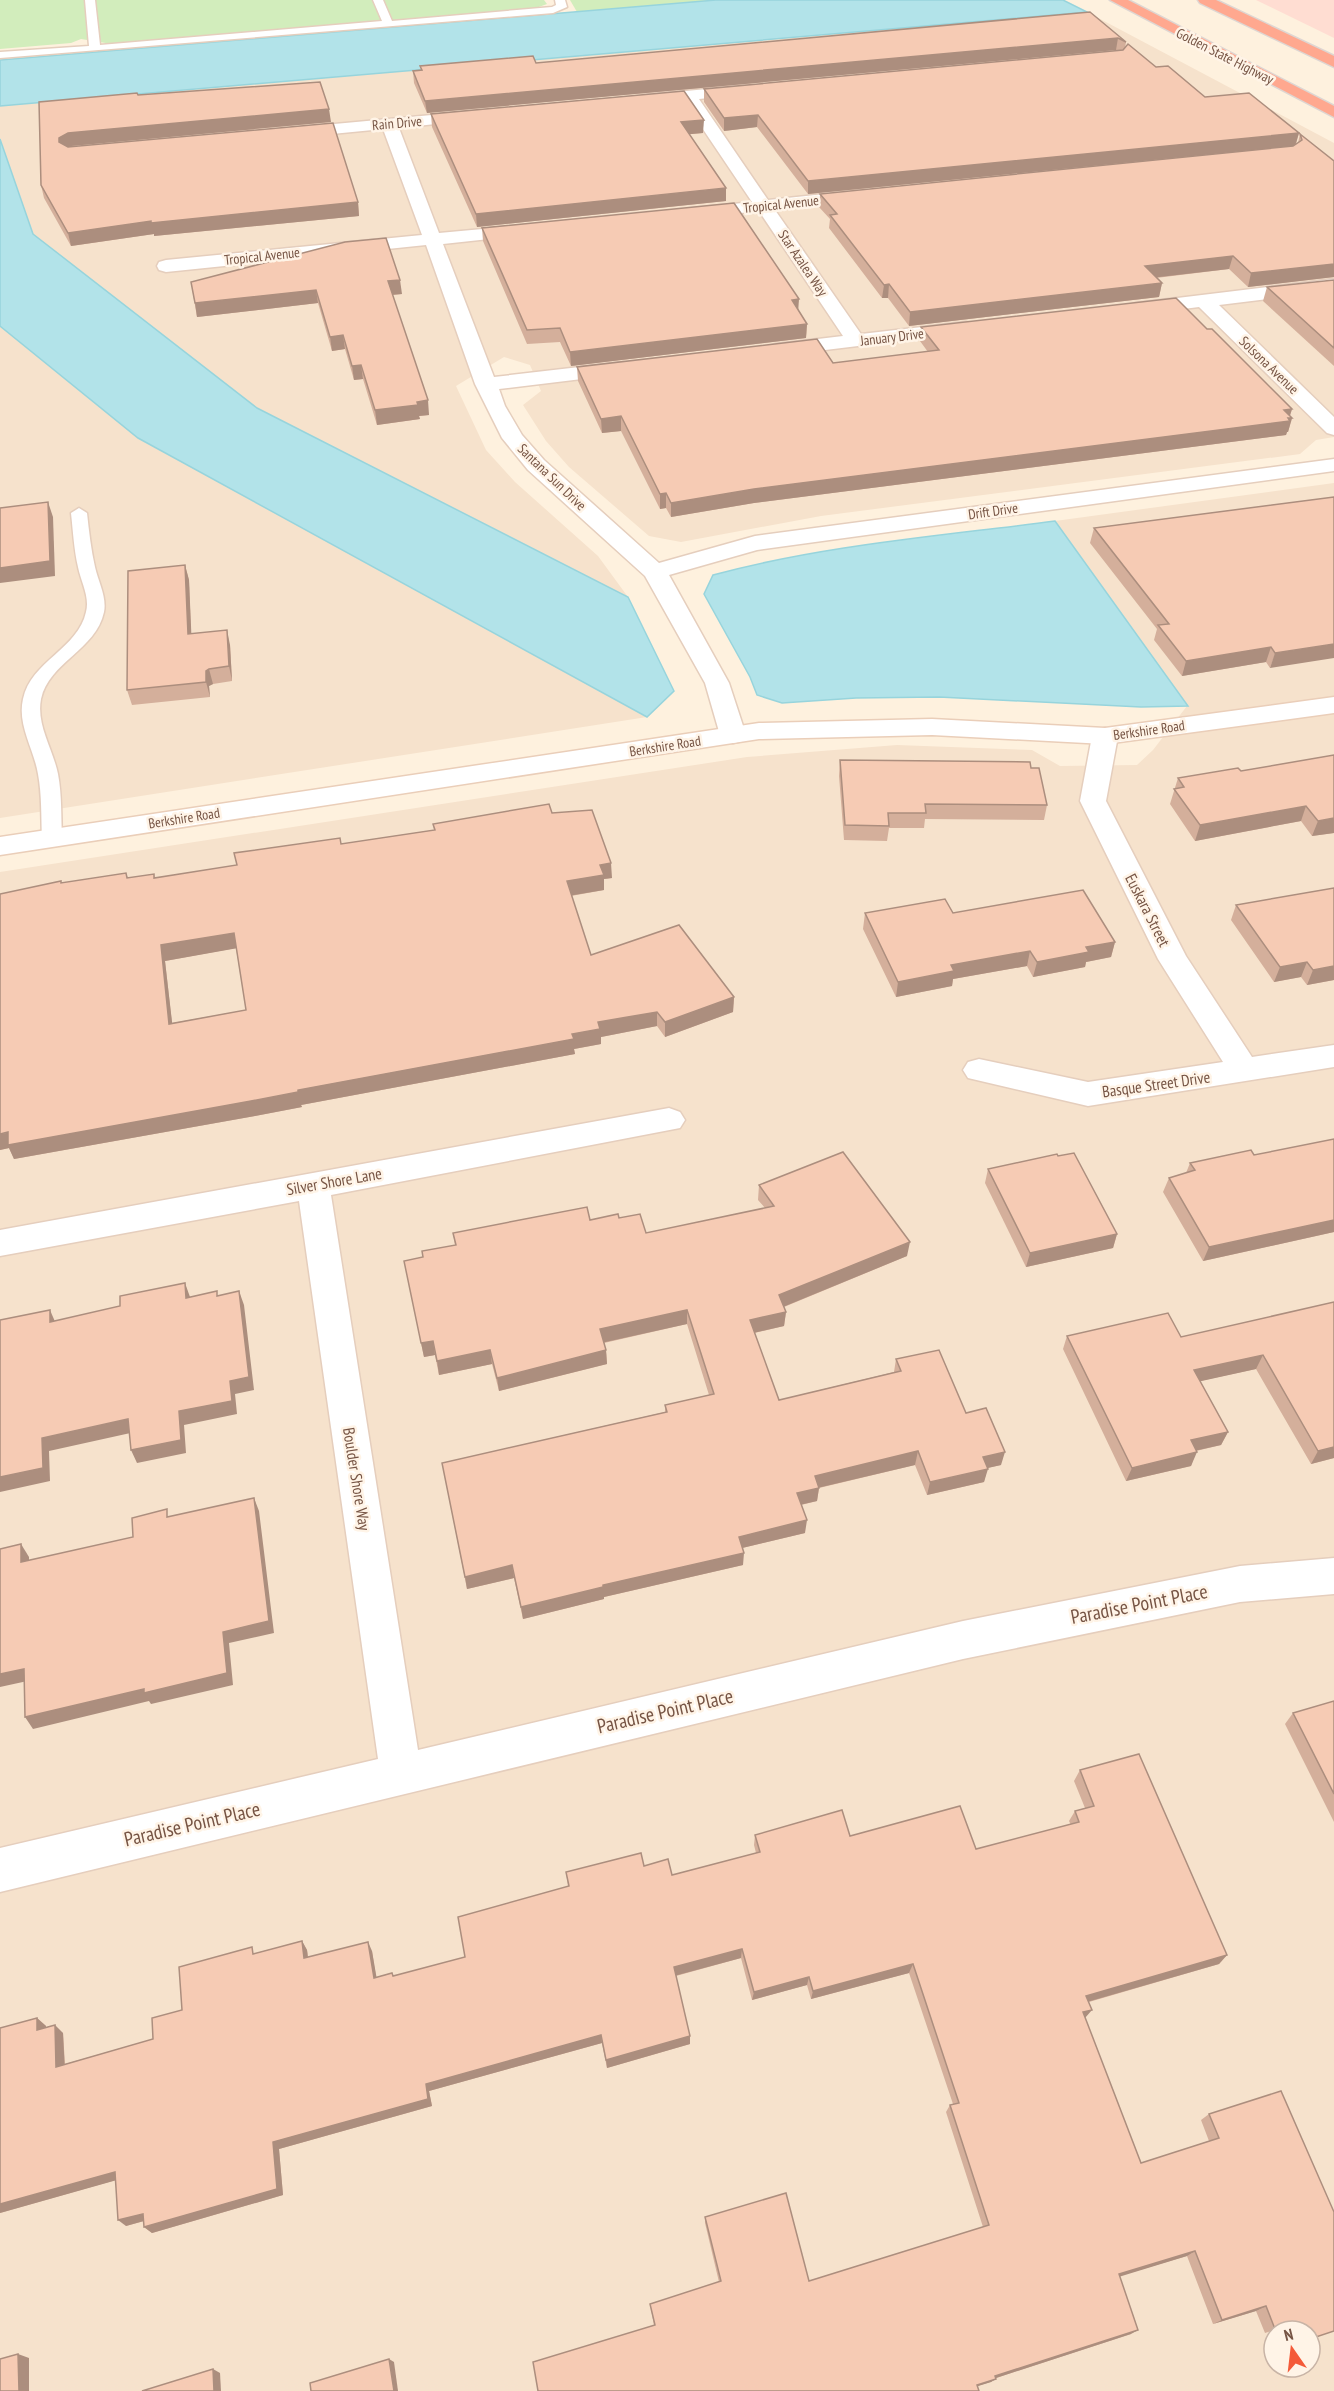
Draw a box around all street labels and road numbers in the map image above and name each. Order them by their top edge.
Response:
street label: Golden State Highway [1173,24,1277,89]
street label: Rain Drive [371,112,423,134]
street label: Tropical Avenue [742,191,820,217]
street label: Star Azalea Way [774,226,832,300]
street label: Tropical Avenue [223,243,301,269]
street label: January Drive [858,324,925,350]
street label: Solsona Avenue [1235,332,1303,398]
street label: Santana Sun Drive [514,440,590,514]
street label: Drift Drive [967,499,1019,523]
street label: Berkshire Road [1112,716,1186,744]
street label: Berkshire Road [628,731,702,761]
street label: Berkshire Road [147,803,221,833]
street label: Euskara Street [1121,870,1175,950]
street label: Basque Street Drive [1101,1067,1211,1101]
street label: Silver Shore Lane [285,1163,383,1199]
street label: Boulder Shore Way [339,1426,375,1532]
street label: Paradise Point Place [1068,1578,1210,1630]
street label: Paradise Point Place [594,1683,736,1739]
street label: Paradise Point Place [121,1796,263,1852]

